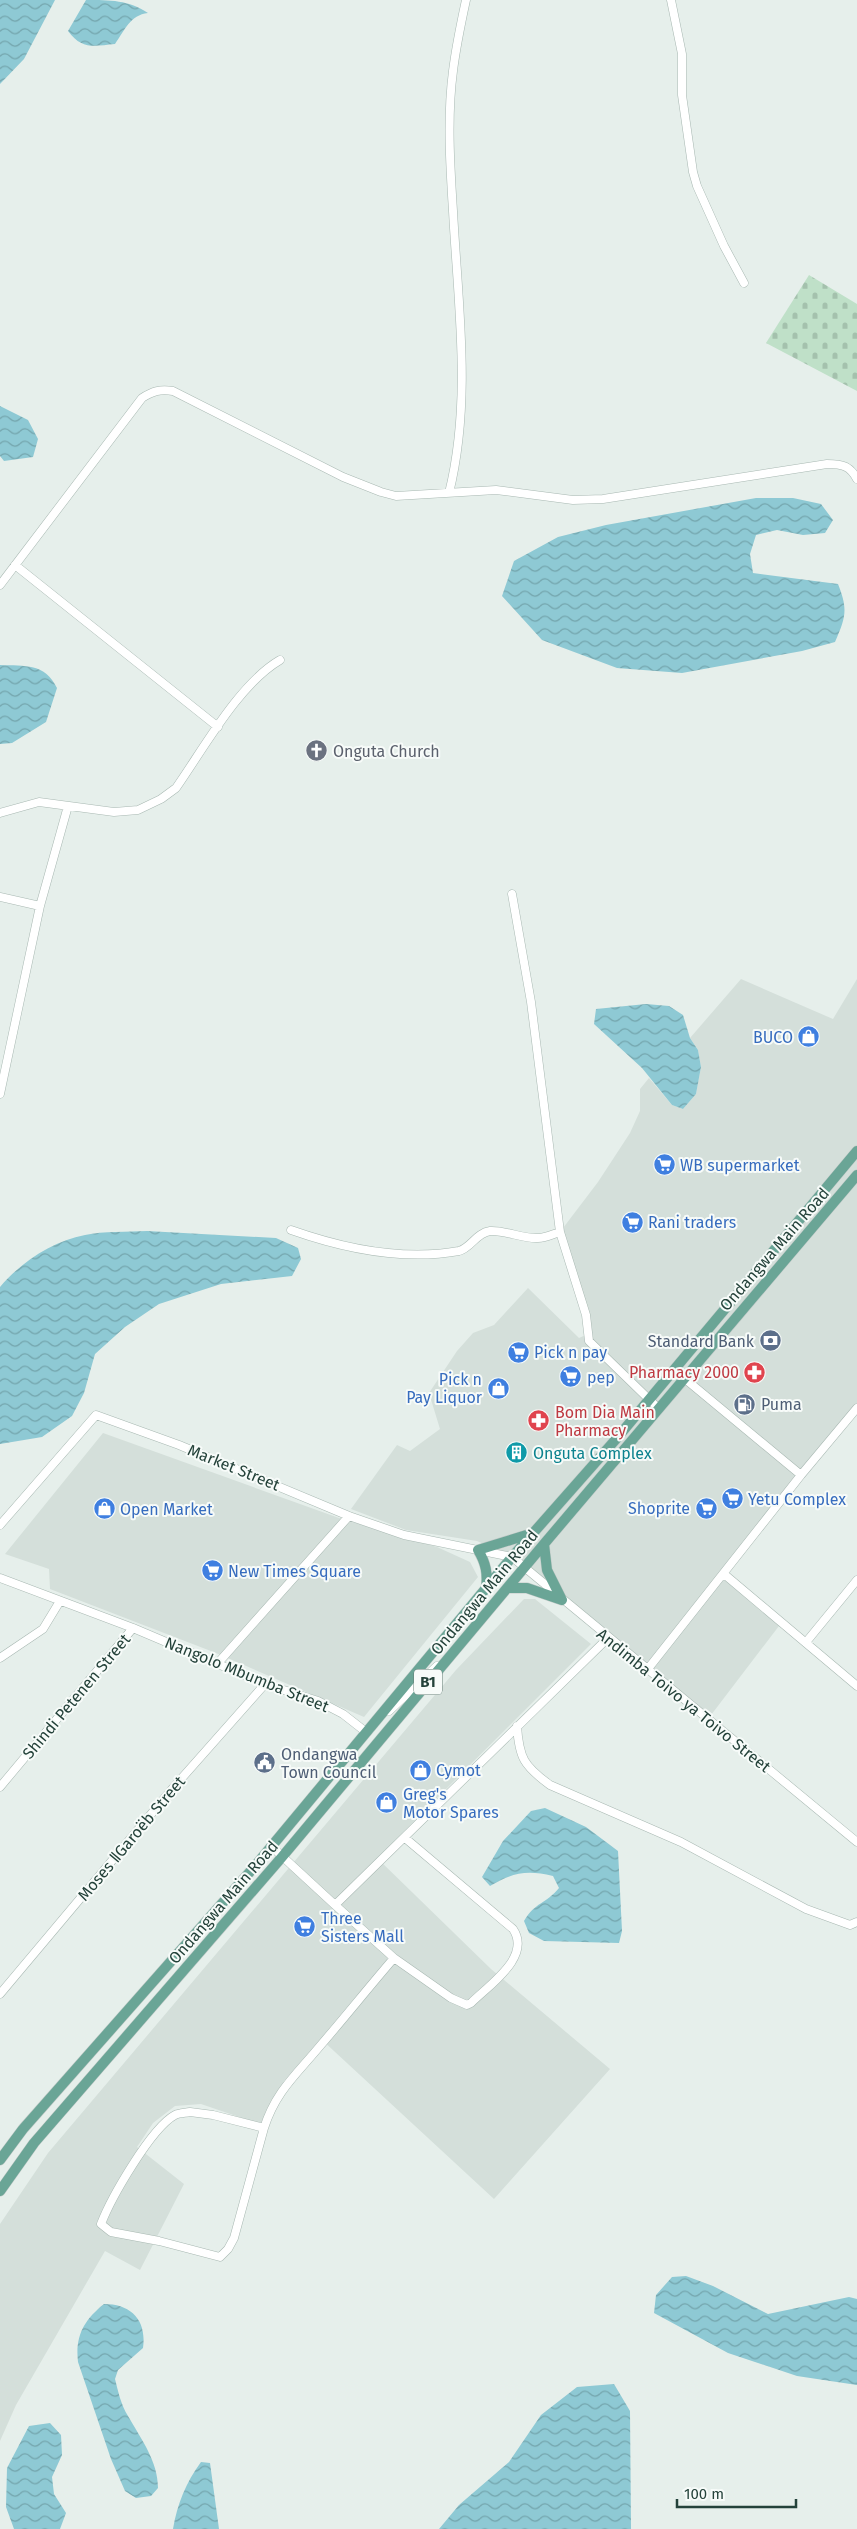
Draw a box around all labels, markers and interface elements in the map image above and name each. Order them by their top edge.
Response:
church icon: Onguta Church [305,739,329,763]
place label: Onguta Church [333,742,440,761]
shop icon: BUCO [797,1025,821,1049]
place label: BUCO [753,1028,793,1047]
supermarket icon: WB supermarket [652,1153,676,1177]
place label: WB supermarket [680,1156,800,1175]
street label: Ondangwa Main Road [716,1184,833,1315]
supermarket icon: Rani traders [620,1210,644,1234]
place label: Rani traders [648,1213,736,1232]
bank icon: Standard Bank [758,1329,782,1353]
place label: Standard Bank [648,1332,755,1351]
supermarket icon: Pick n pay [506,1340,530,1364]
place label: Pick n pay [534,1343,607,1362]
pharmacy icon: Pharmacy 2000 [743,1360,767,1384]
place label: Pharmacy 2000 [629,1363,739,1382]
supermarket icon: pep [559,1365,583,1389]
place label: pep [587,1368,615,1387]
place label: Pick n Pay Liquor [406,1370,483,1407]
shop icon: Pick n Pay Liquor [486,1376,510,1400]
fuel station icon: Puma [733,1392,757,1416]
place label: Puma [761,1395,802,1414]
place label: Bom Dia Main Pharmacy [555,1403,655,1440]
pharmacy icon: Bom Dia Main Pharmacy [527,1409,551,1433]
street label: Market Street [185,1440,283,1495]
building icon: Onguta Complex [505,1441,529,1465]
place label: Onguta Complex [533,1444,652,1463]
supermarket icon: Yetu Complex [720,1487,744,1511]
place label: Yetu Complex [748,1490,846,1509]
supermarket icon: Shoprite [694,1496,718,1520]
shop icon: Open Market [92,1497,116,1521]
place label: Shoprite [628,1499,690,1518]
place label: Open Market [120,1500,213,1519]
street label: Ondangwa Main Road [427,1526,542,1658]
supermarket icon: New Times Square [200,1559,224,1583]
place label: New Times Square [228,1562,361,1581]
street label: Andimba Toivo ya Toivo Street [593,1624,774,1776]
street label: Shindi Petenen Street [19,1630,134,1763]
street label: Nangolo Mbumba Street [162,1633,332,1716]
road number: B1 [414,1670,442,1694]
place label: Ondangwa Town Council [281,1745,377,1782]
public building icon: Ondangwa Town Council [253,1751,277,1775]
shop icon: Cymot [408,1758,432,1782]
place label: Cymot [436,1761,481,1780]
street label: Moses ǁGaroëb Street [74,1772,189,1904]
place label: Greg's Motor Spares [403,1785,499,1822]
shop icon: Greg's Motor Spares [375,1791,399,1815]
street label: Ondangwa Main Road [165,1837,282,1968]
place label: Three Sisters Mall [321,1909,404,1946]
supermarket icon: Three Sisters Mall [293,1915,317,1939]
scale bar [677,2476,796,2508]
text: 100 m [684,2485,724,2503]

